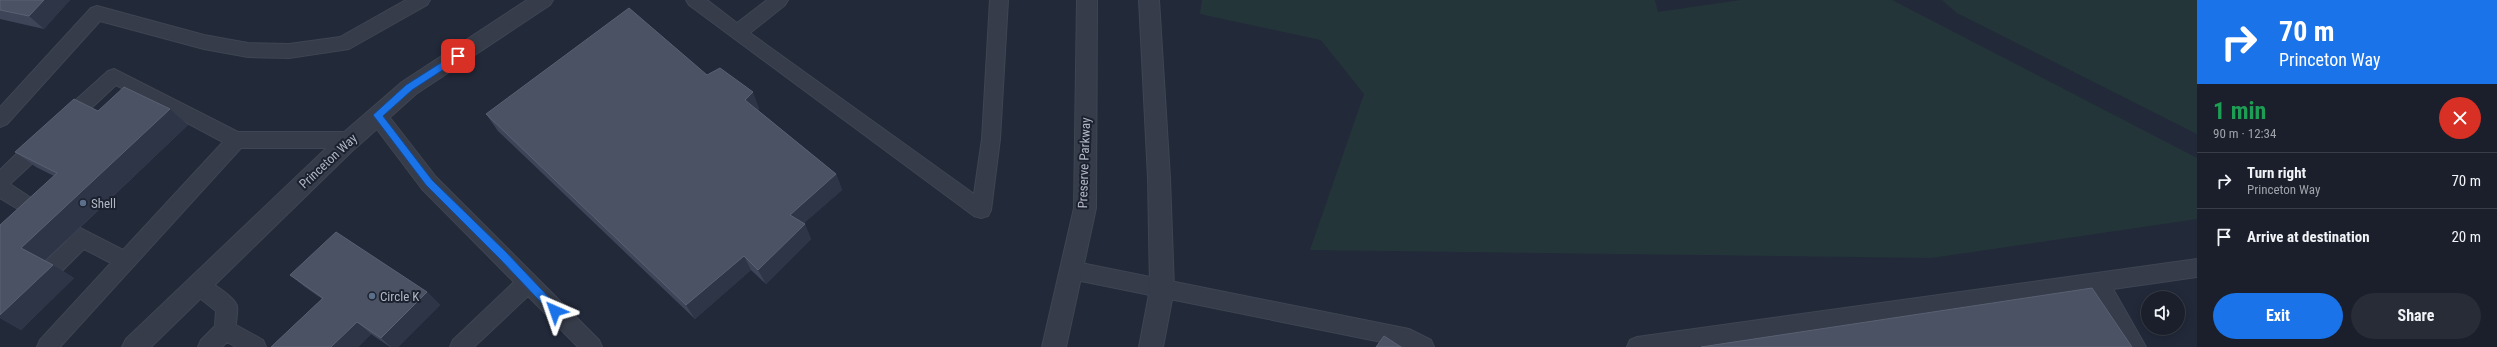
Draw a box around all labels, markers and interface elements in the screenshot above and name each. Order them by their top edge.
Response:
text: 70 m [2279,15,2335,48]
icon: right [2213,16,2265,68]
pin [441,39,475,73]
icon: arrive [447,45,469,67]
text: Princeton Way [2279,49,2381,70]
text: 1 min [2213,97,2266,125]
button: close [2439,97,2481,139]
street label: Preserve Parkway [1075,117,1093,209]
text: 90 m · 12:34 [2213,126,2276,141]
street label: Princeton Way [296,130,360,191]
text: Turn right [2247,164,2306,182]
icon: right [2213,170,2235,192]
text: 70 m [2451,172,2481,190]
text: Princeton Way [2247,182,2320,197]
place label: Shell [91,196,116,211]
marker: Shell [78,198,88,208]
icon: arrive [2213,226,2235,248]
text: Arrive at destination [2247,228,2370,246]
text: 20 m [2451,228,2481,246]
place label: Circle K [380,289,420,304]
position arrow [534,290,576,332]
marker: Circle K [367,291,377,301]
map controls [2141,291,2185,335]
button: sound [2141,291,2185,335]
button: Exit [2213,293,2343,339]
button: Share [2351,293,2481,339]

